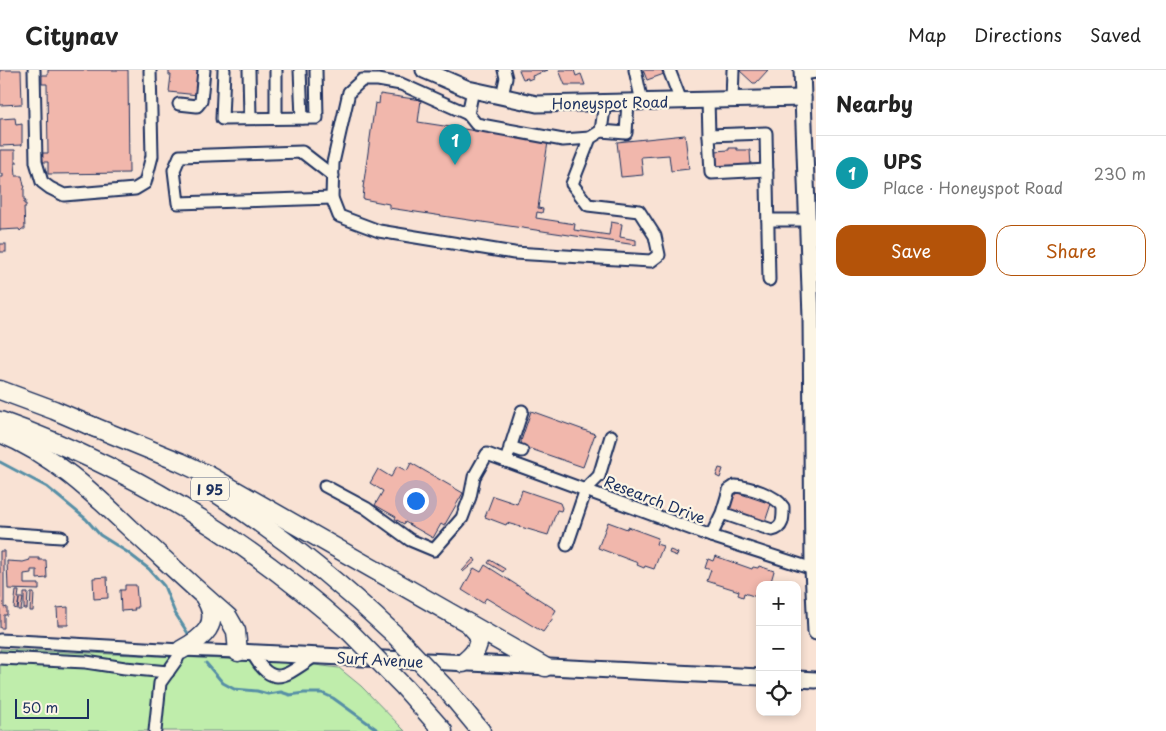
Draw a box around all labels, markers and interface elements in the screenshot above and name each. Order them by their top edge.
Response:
text: Citynav [25,17,118,53]
text: Map [908,21,946,48]
text: Directions [974,21,1062,48]
text: Saved [1090,21,1141,48]
text: Nearby [836,87,913,119]
street label: Honeyspot Road [551,89,669,115]
pin: 1 [439,124,471,165]
text: UPS [883,147,922,175]
text: 1 [848,161,856,185]
text: 230 m [1094,161,1146,185]
text: Place · Honeyspot Road [883,175,1063,199]
button: Save [836,225,986,276]
button: Share [996,225,1146,276]
street label: Research Drive [601,469,709,529]
road number: I 95 [191,478,229,500]
your location [403,488,429,514]
map controls [756,581,801,716]
button: + [756,581,801,626]
button: − [756,626,801,671]
street label: Surf Avenue [336,645,424,673]
button: locate [756,671,801,716]
scale bar [15,696,89,719]
text: 50 m [22,697,58,718]

